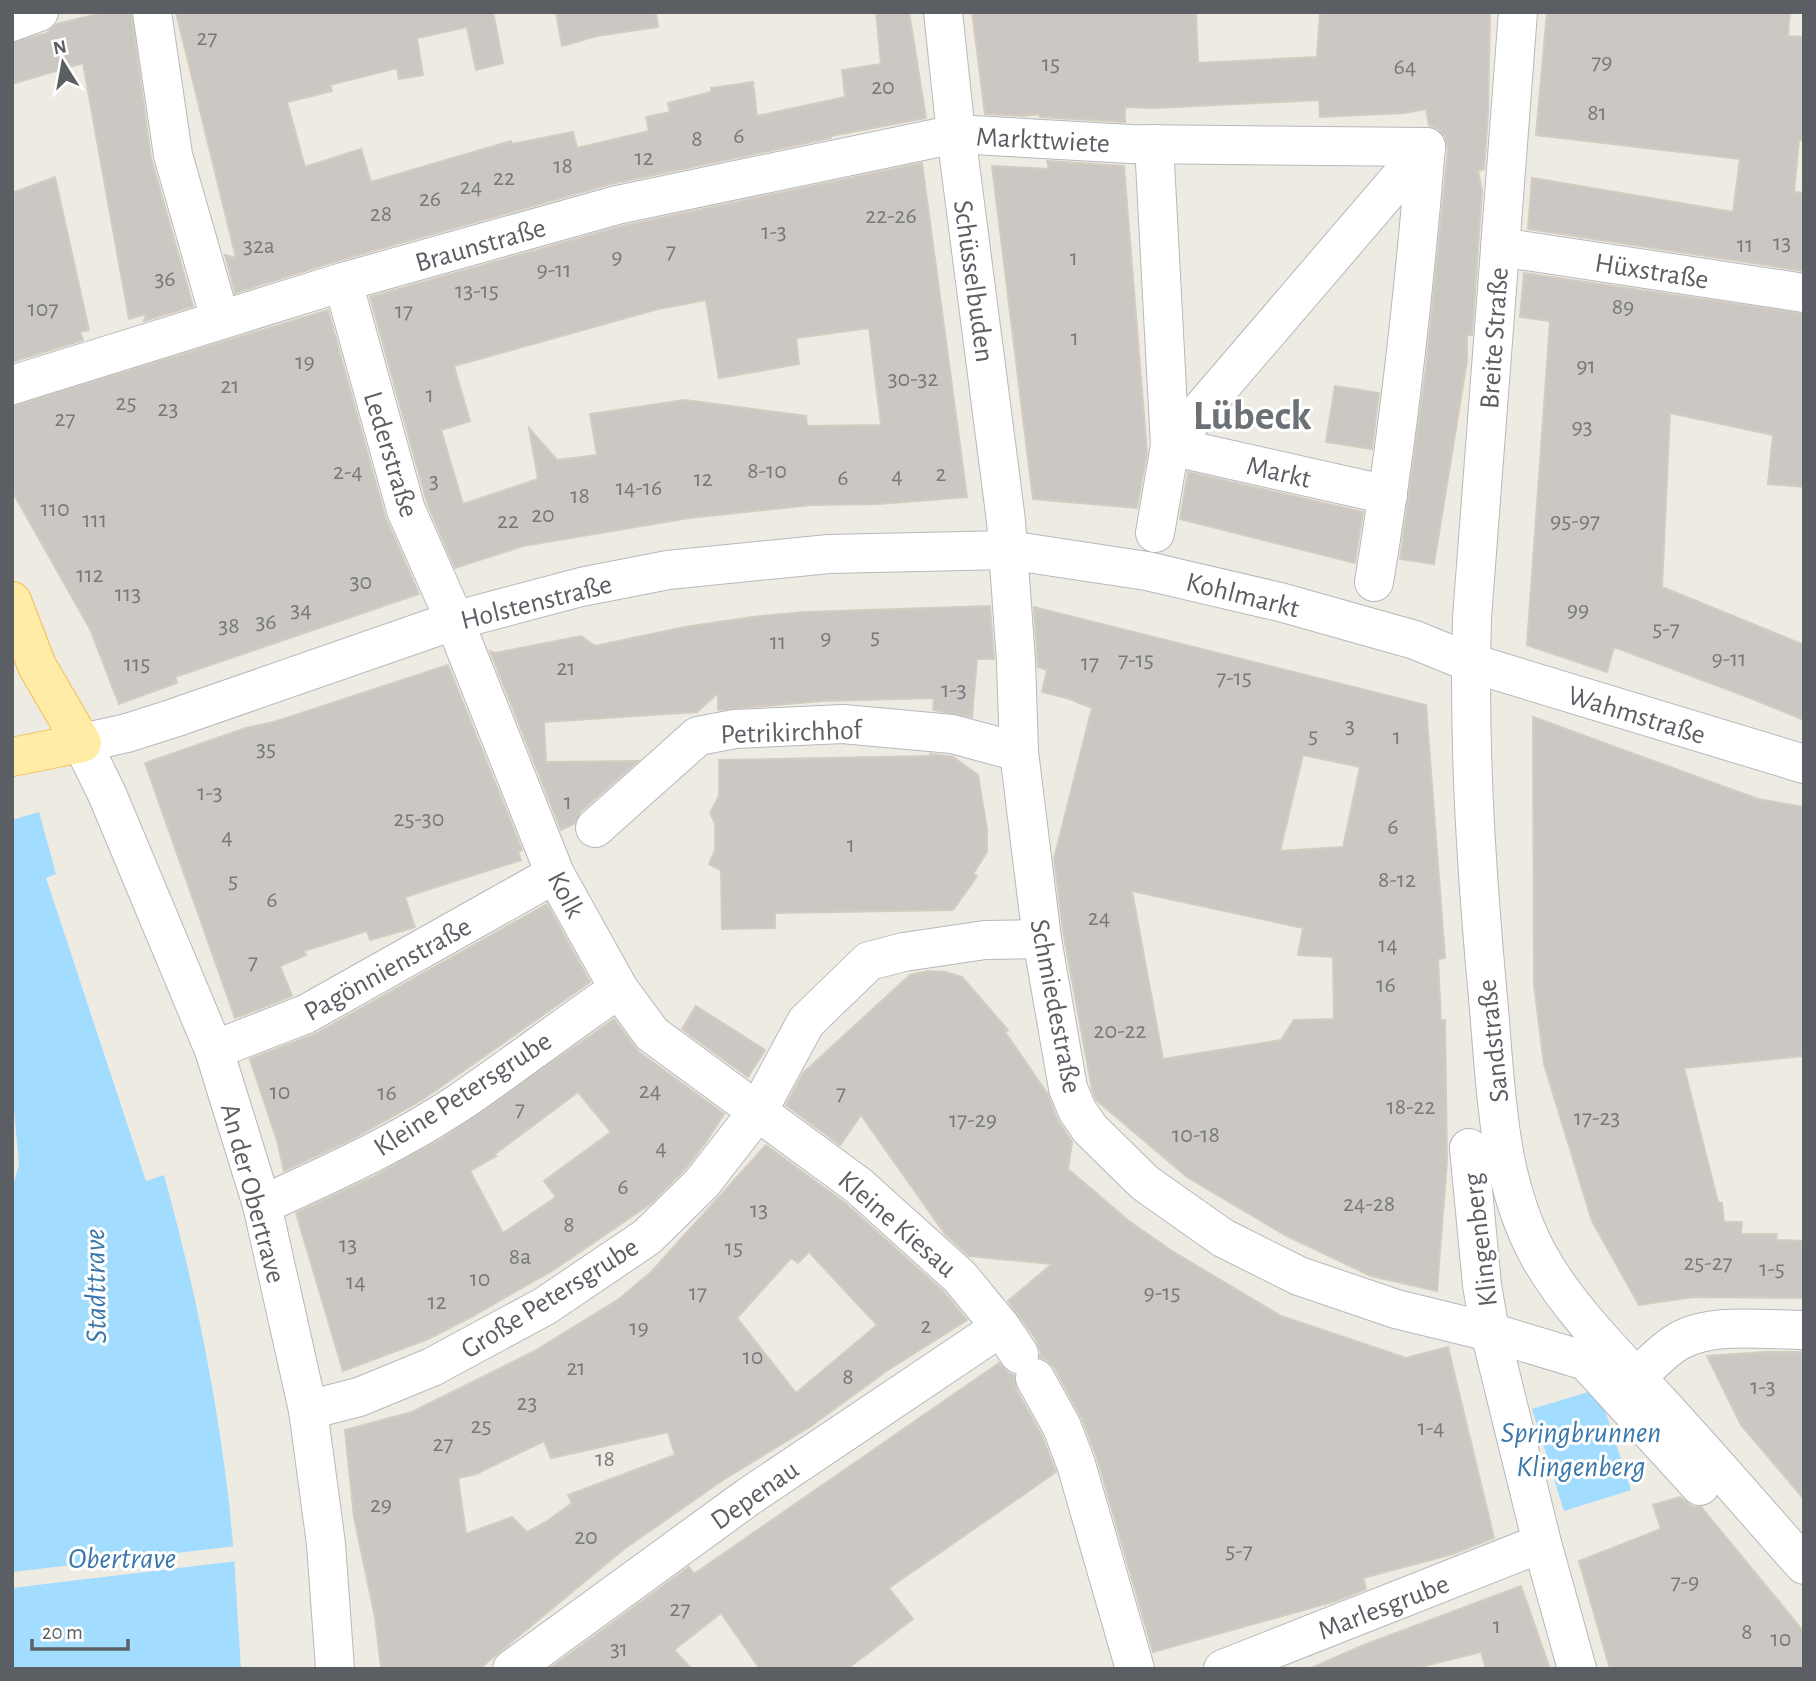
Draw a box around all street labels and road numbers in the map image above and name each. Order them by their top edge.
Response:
street label: Markttwiete [975,124,1111,158]
street label: Schüsselbuden [948,198,998,364]
street label: Braunstraße [412,214,549,278]
street label: Hüxstraße [1593,249,1711,295]
street label: Breite Straße [1476,266,1514,410]
street label: Lederstraße [358,388,422,521]
street label: Markt [1244,452,1314,494]
street label: Kohlmarkt [1183,568,1302,624]
street label: Holstenstraße [458,571,615,635]
street label: Wahmstraße [1564,682,1709,750]
street label: Petrikirchhof [720,716,864,749]
street label: Kolk [542,867,589,923]
street label: Pagönnienstraße [300,912,476,1027]
street label: Schmiedestraße [1024,917,1086,1096]
street label: Sandstraße [1474,978,1514,1104]
street label: Kleine Petersgrube [369,1027,557,1162]
street label: An der Obertrave [215,1101,290,1286]
street label: Kleine Kiesau [832,1166,961,1283]
street label: Klingenberg [1459,1171,1503,1308]
street label: Große Petersgrube [456,1233,644,1364]
street label: Depenau [706,1456,804,1536]
street label: Marlesgrube [1314,1570,1453,1646]

